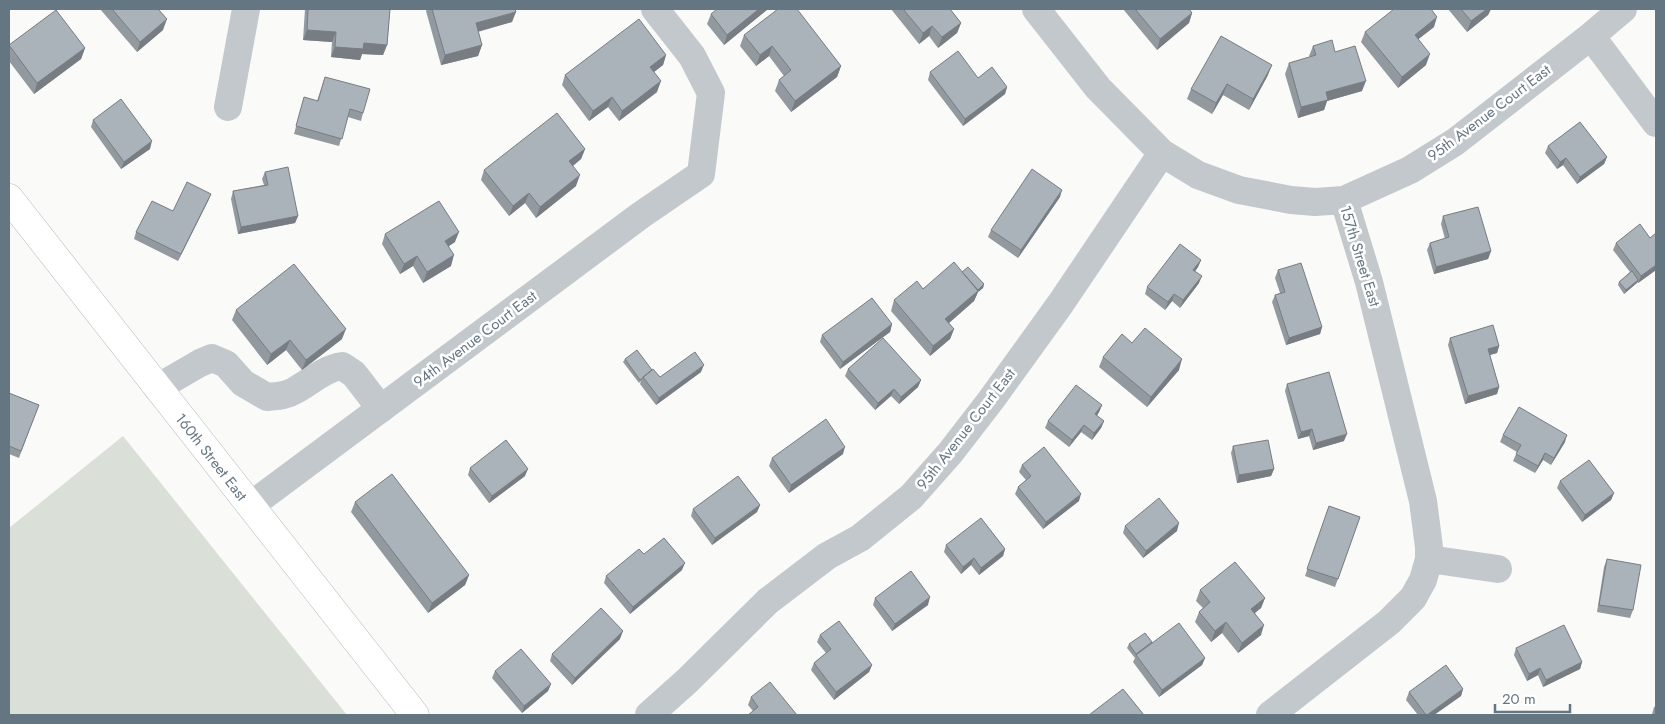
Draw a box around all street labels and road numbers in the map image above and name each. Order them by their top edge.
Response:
street label: 95th Avenue Court East [1423,59,1555,167]
street label: 157th Street East [1334,203,1386,310]
street label: 94th Avenue Court East [409,285,542,393]
street label: 95th Avenue Court East [911,363,1021,494]
street label: 160th Street East [170,409,252,506]

